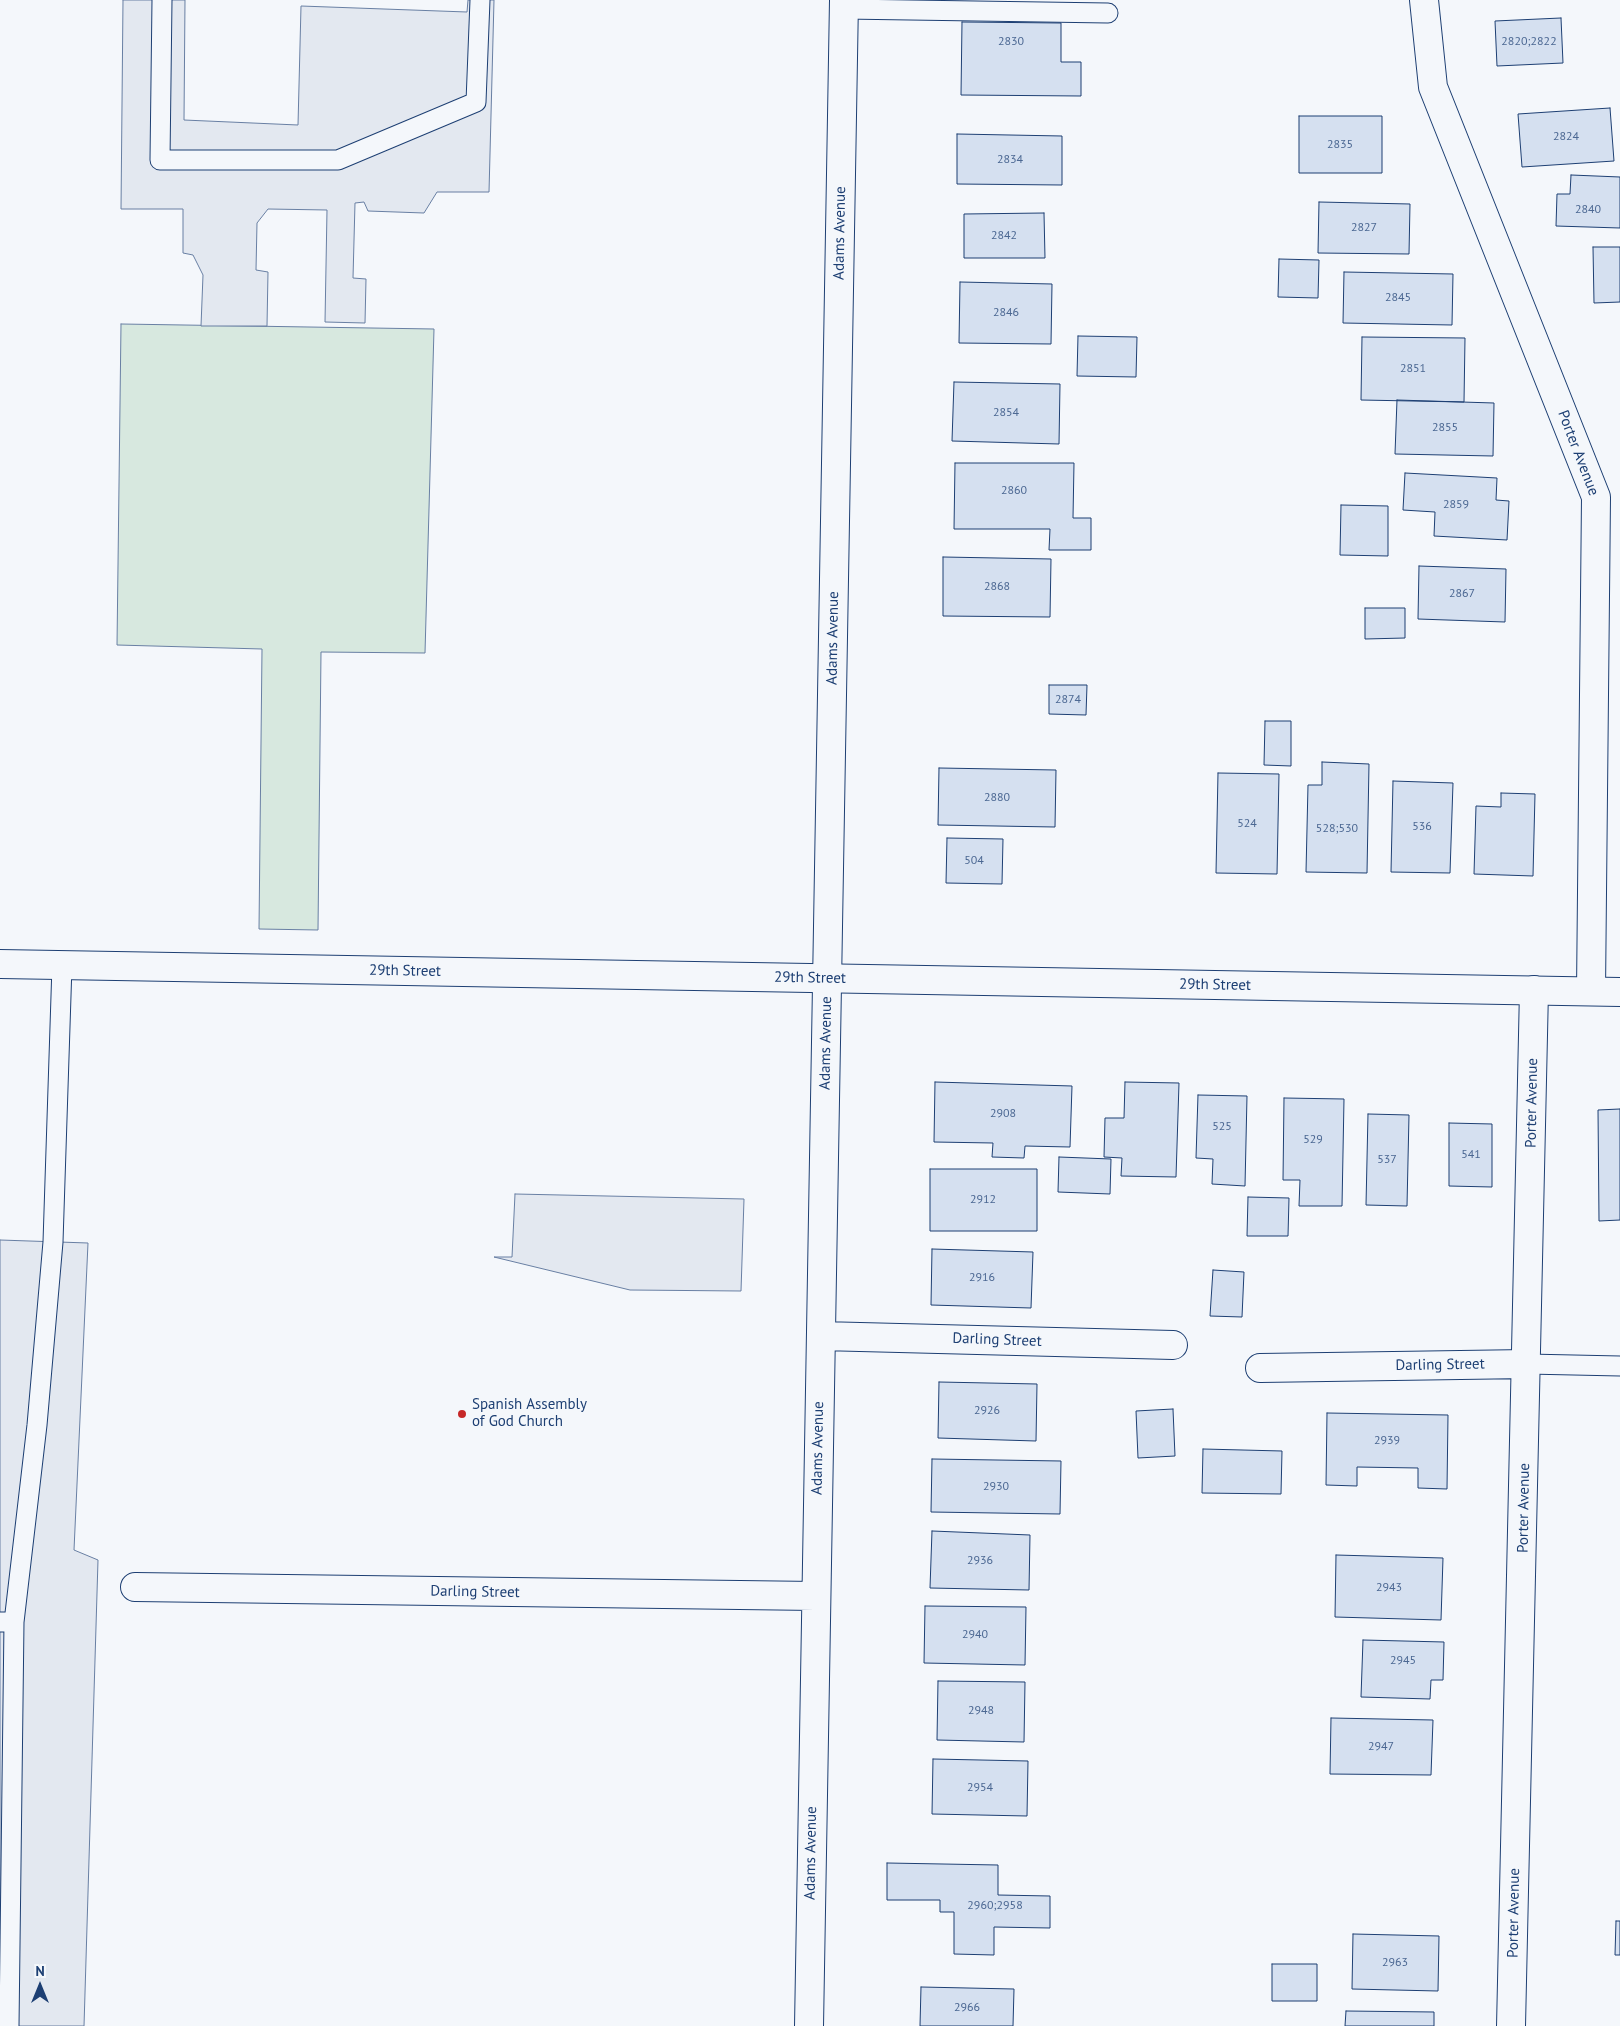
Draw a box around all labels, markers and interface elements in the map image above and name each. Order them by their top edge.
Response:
house number: 2830 [998,35,1024,49]
house number: 2820;2822 [1501,35,1557,49]
house number: 2824 [1553,130,1579,144]
house number: 2835 [1327,138,1353,152]
house number: 2834 [997,153,1023,167]
street label: Adams Avenue [830,186,850,280]
house number: 2840 [1575,203,1601,217]
house number: 2827 [1351,221,1377,235]
house number: 2842 [991,229,1017,243]
house number: 2845 [1385,291,1411,305]
house number: 2846 [993,306,1019,320]
house number: 2851 [1400,362,1426,376]
house number: 2854 [993,406,1019,420]
street label: Porter Avenue [1553,408,1603,498]
house number: 2855 [1432,421,1458,435]
house number: 2860 [1001,484,1027,498]
house number: 2859 [1443,498,1469,512]
house number: 2868 [984,580,1010,594]
house number: 2867 [1449,587,1475,601]
street label: Adams Avenue [823,591,843,685]
house number: 2874 [1055,693,1081,707]
house number: 2880 [984,791,1010,805]
house number: 524 [1237,817,1257,831]
house number: 536 [1412,820,1432,834]
house number: 528;530 [1316,822,1358,836]
house number: 504 [964,854,984,868]
street label: 29th Street [369,961,441,981]
street label: 29th Street [774,968,846,988]
street label: 29th Street [1179,975,1251,995]
street label: Adams Avenue [816,996,836,1090]
street label: Porter Avenue [1522,1058,1542,1148]
house number: 2908 [990,1107,1016,1121]
house number: 525 [1212,1120,1232,1134]
house number: 529 [1303,1133,1323,1147]
house number: 541 [1461,1148,1481,1162]
house number: 537 [1377,1153,1397,1167]
house number: 2912 [970,1193,996,1207]
house number: 2916 [969,1271,995,1285]
street label: Darling Street [952,1329,1042,1351]
street label: Darling Street [1395,1355,1485,1375]
place label: Spanish Assembly of God Church [472,1396,587,1431]
street label: Adams Avenue [808,1401,828,1495]
house number: 2926 [974,1404,1000,1418]
marker: Spanish Assembly of God Church [456,1408,468,1420]
house number: 2939 [1374,1434,1400,1448]
street label: Porter Avenue [1514,1463,1534,1553]
house number: 2930 [983,1480,1009,1494]
house number: 2936 [967,1554,993,1568]
house number: 2943 [1376,1581,1402,1595]
street label: Darling Street [430,1582,520,1602]
house number: 2940 [962,1628,988,1642]
house number: 2945 [1390,1654,1416,1668]
house number: 2948 [968,1704,994,1718]
house number: 2947 [1368,1740,1394,1754]
house number: 2954 [967,1781,993,1795]
street label: Adams Avenue [801,1806,821,1900]
street label: Porter Avenue [1504,1868,1524,1958]
house number: 2960;2958 [967,1899,1023,1913]
house number: 2963 [1382,1956,1408,1970]
north arrow [15,1961,65,2011]
text: N [35,1962,45,1980]
house number: 2966 [954,2001,980,2015]

